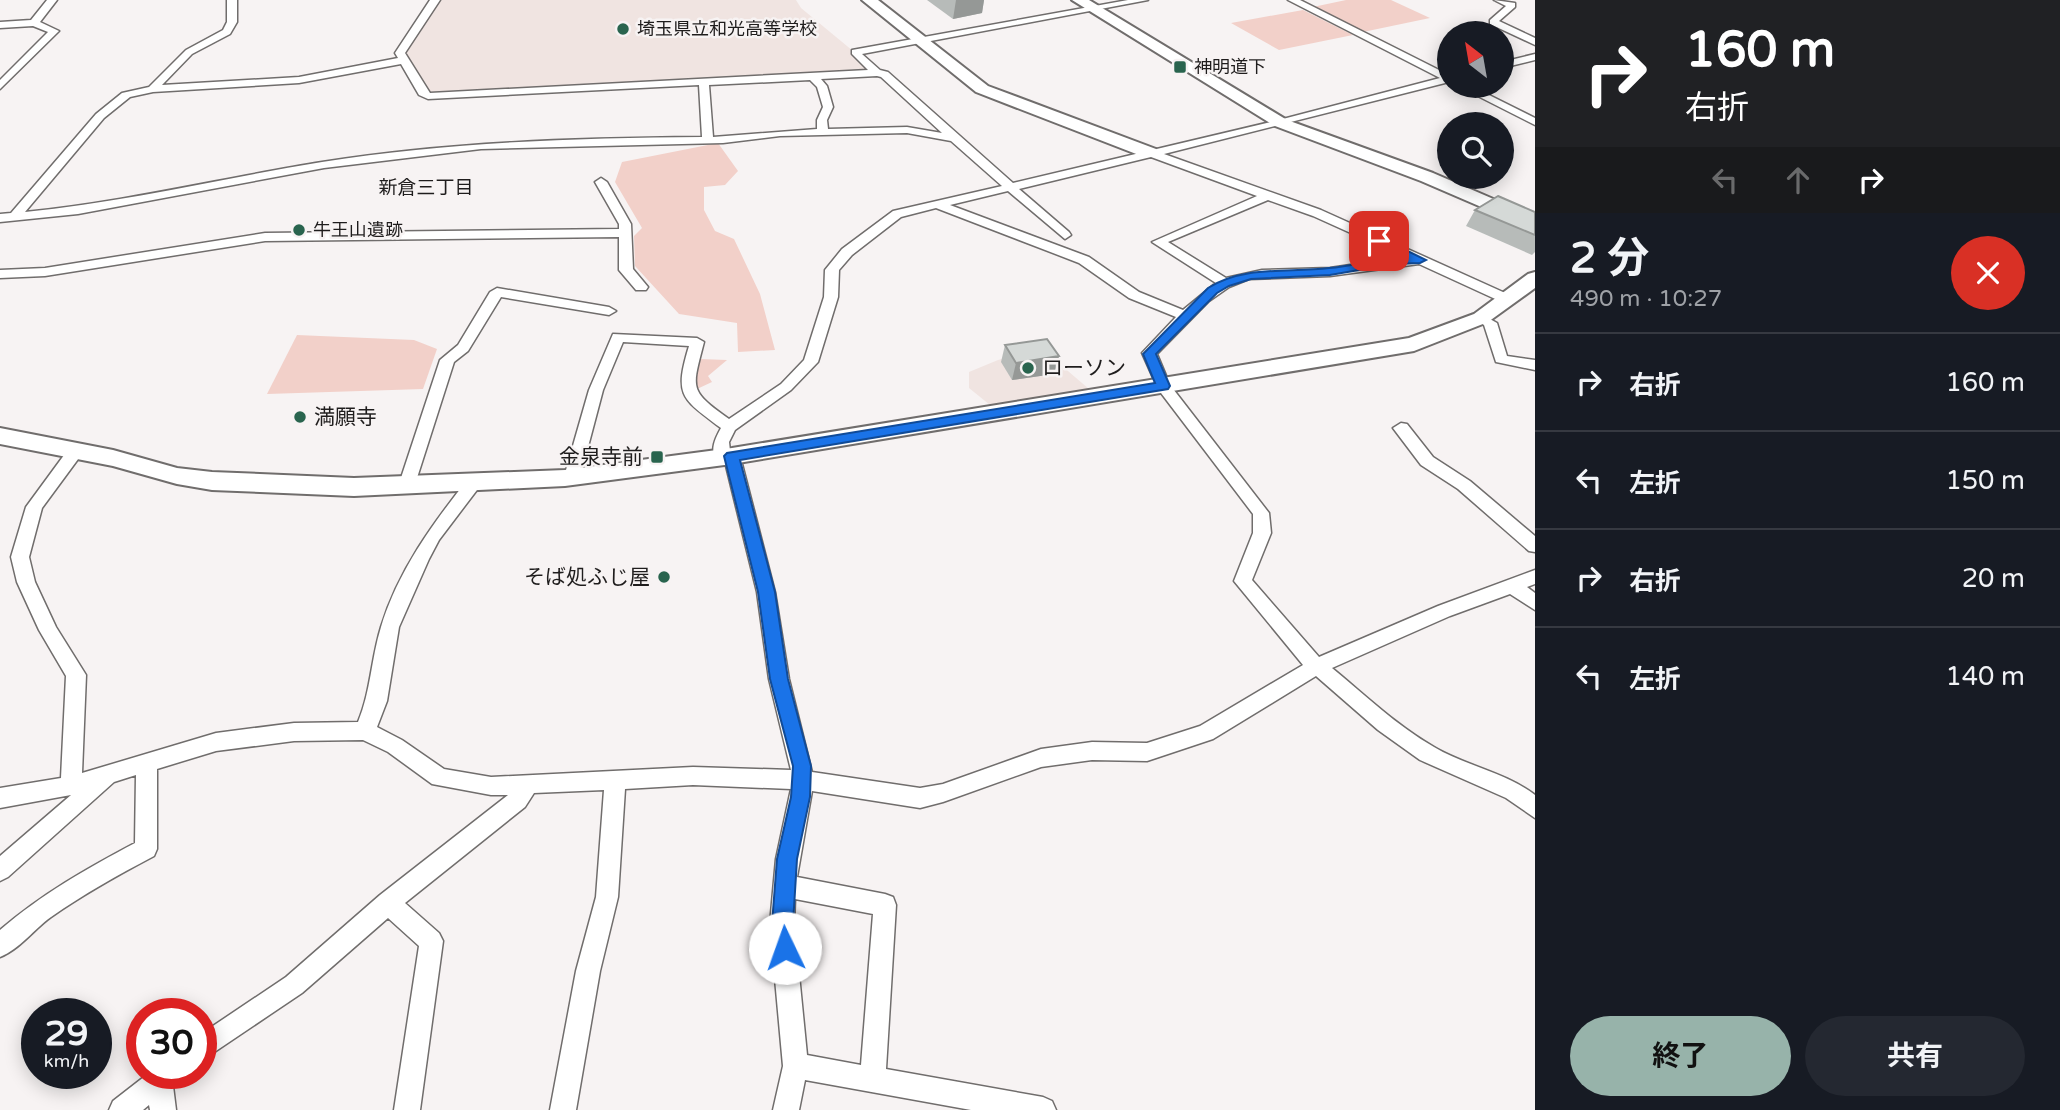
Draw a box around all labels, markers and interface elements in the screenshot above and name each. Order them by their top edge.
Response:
place label: 埼玉県立和光高等学校 [637,18,817,40]
marker: 埼玉県立和光高等学校 [615,21,631,37]
north arrow [1437,21,1514,98]
map controls [1437,21,1514,189]
text: 160 m [1685,21,1835,80]
icon: right [1570,28,1661,119]
place label: 神明道下 [1194,56,1266,78]
marker: 神明道下 [1172,59,1188,75]
text: 右折 [1685,89,1749,127]
button: search [1437,112,1514,189]
icon: left [1706,161,1744,199]
icon: ahead [1779,161,1817,199]
icon: right [1852,161,1890,199]
district label: 新倉三丁目 [378,177,474,199]
pin [1349,211,1409,271]
place label: 牛王山遺跡 [313,219,403,241]
marker: 牛王山遺跡 [291,222,307,238]
icon: arrive [1360,222,1398,260]
text: 2 分 [1570,233,1649,284]
button: close [1951,236,2025,310]
text: 490 m · 10:27 [1570,285,1722,313]
place label: ローソン [1042,356,1126,381]
marker: ローソン [1020,360,1036,376]
icon: right [1570,363,1608,401]
text: 160 m [1945,367,2025,398]
text: 右折 [1629,370,1681,401]
place label: 満願寺 [314,405,377,430]
marker: 満願寺 [292,409,308,425]
place label: 金泉寺前 [559,445,643,470]
marker: 金泉寺前 [649,449,665,465]
icon: left [1570,461,1608,499]
text: 150 m [1945,465,2025,496]
text: 左折 [1629,468,1681,499]
icon: right [1570,559,1608,597]
text: 20 m [1962,563,2025,594]
place label: そば処ふじ屋 [524,565,650,590]
text: 右折 [1629,566,1681,597]
marker: そば処ふじ屋 [656,569,672,585]
icon: left [1570,657,1608,695]
text: 140 m [1945,661,2025,692]
text: 左折 [1629,664,1681,695]
position arrow [748,911,822,985]
speed limit sign: 30 [126,998,217,1089]
text: 29 [45,1013,88,1055]
button: 終了 [1570,1016,1791,1096]
button: 共有 [1805,1016,2025,1096]
text: km/h [44,1050,89,1072]

